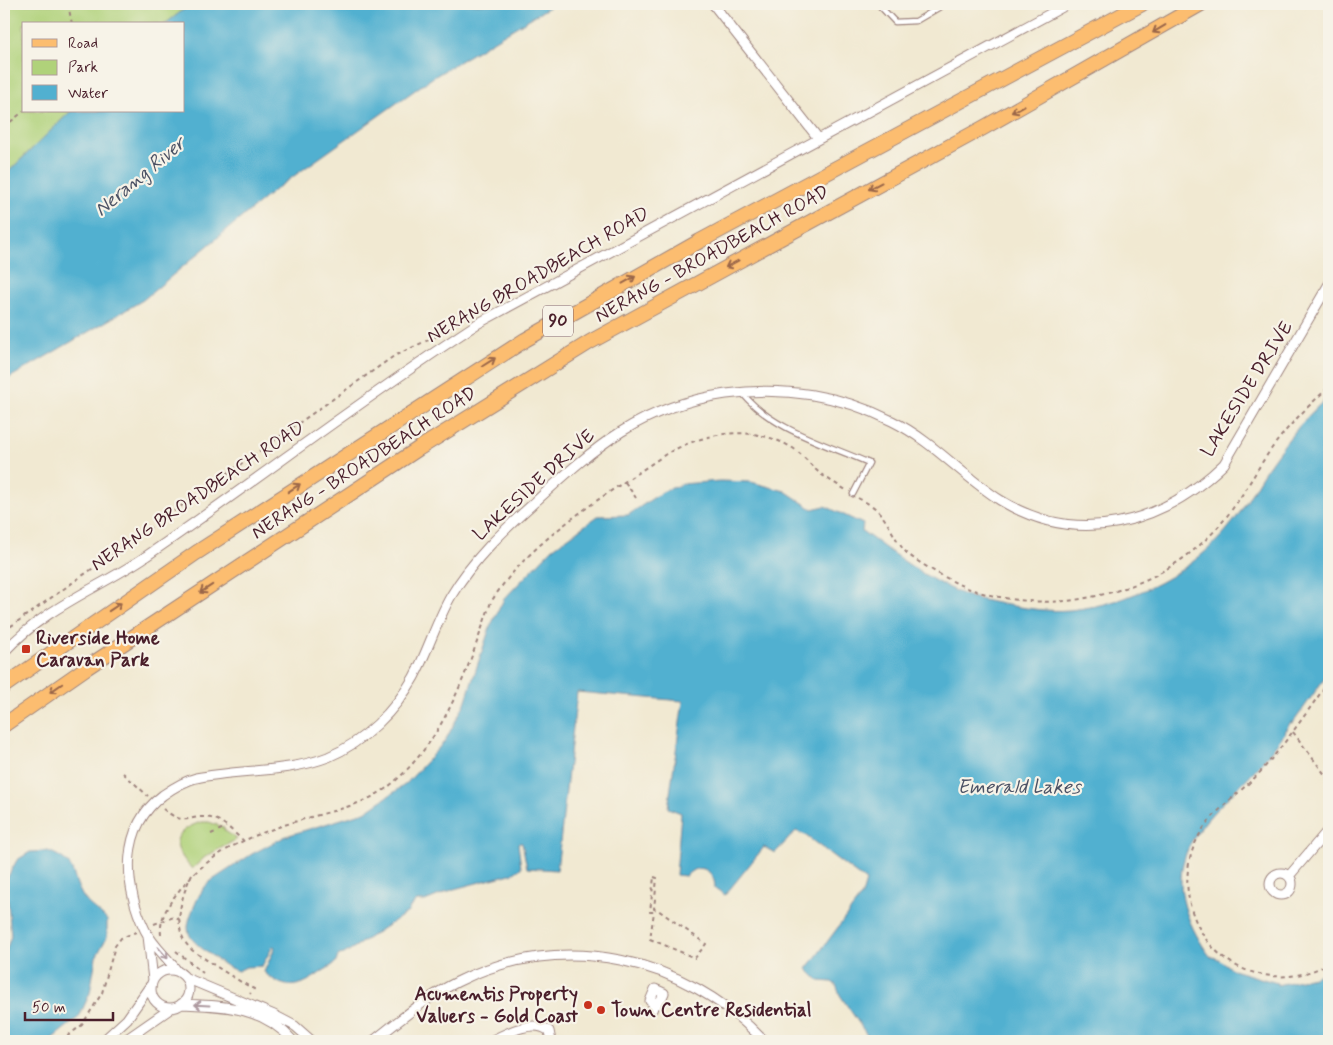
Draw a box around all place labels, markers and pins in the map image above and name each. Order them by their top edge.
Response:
place label: Riverside Home Caravan Park [36,626,160,673]
marker: Riverside Home Caravan Park [20,643,32,655]
place label: Acumentis Property Valuers - Gold Coast [415,982,579,1029]
place label: Town Centre Residential [611,998,812,1023]
marker: Acumentis Property Valuers - Gold Coast [582,999,594,1011]
marker: Town Centre Residential [595,1004,607,1016]

